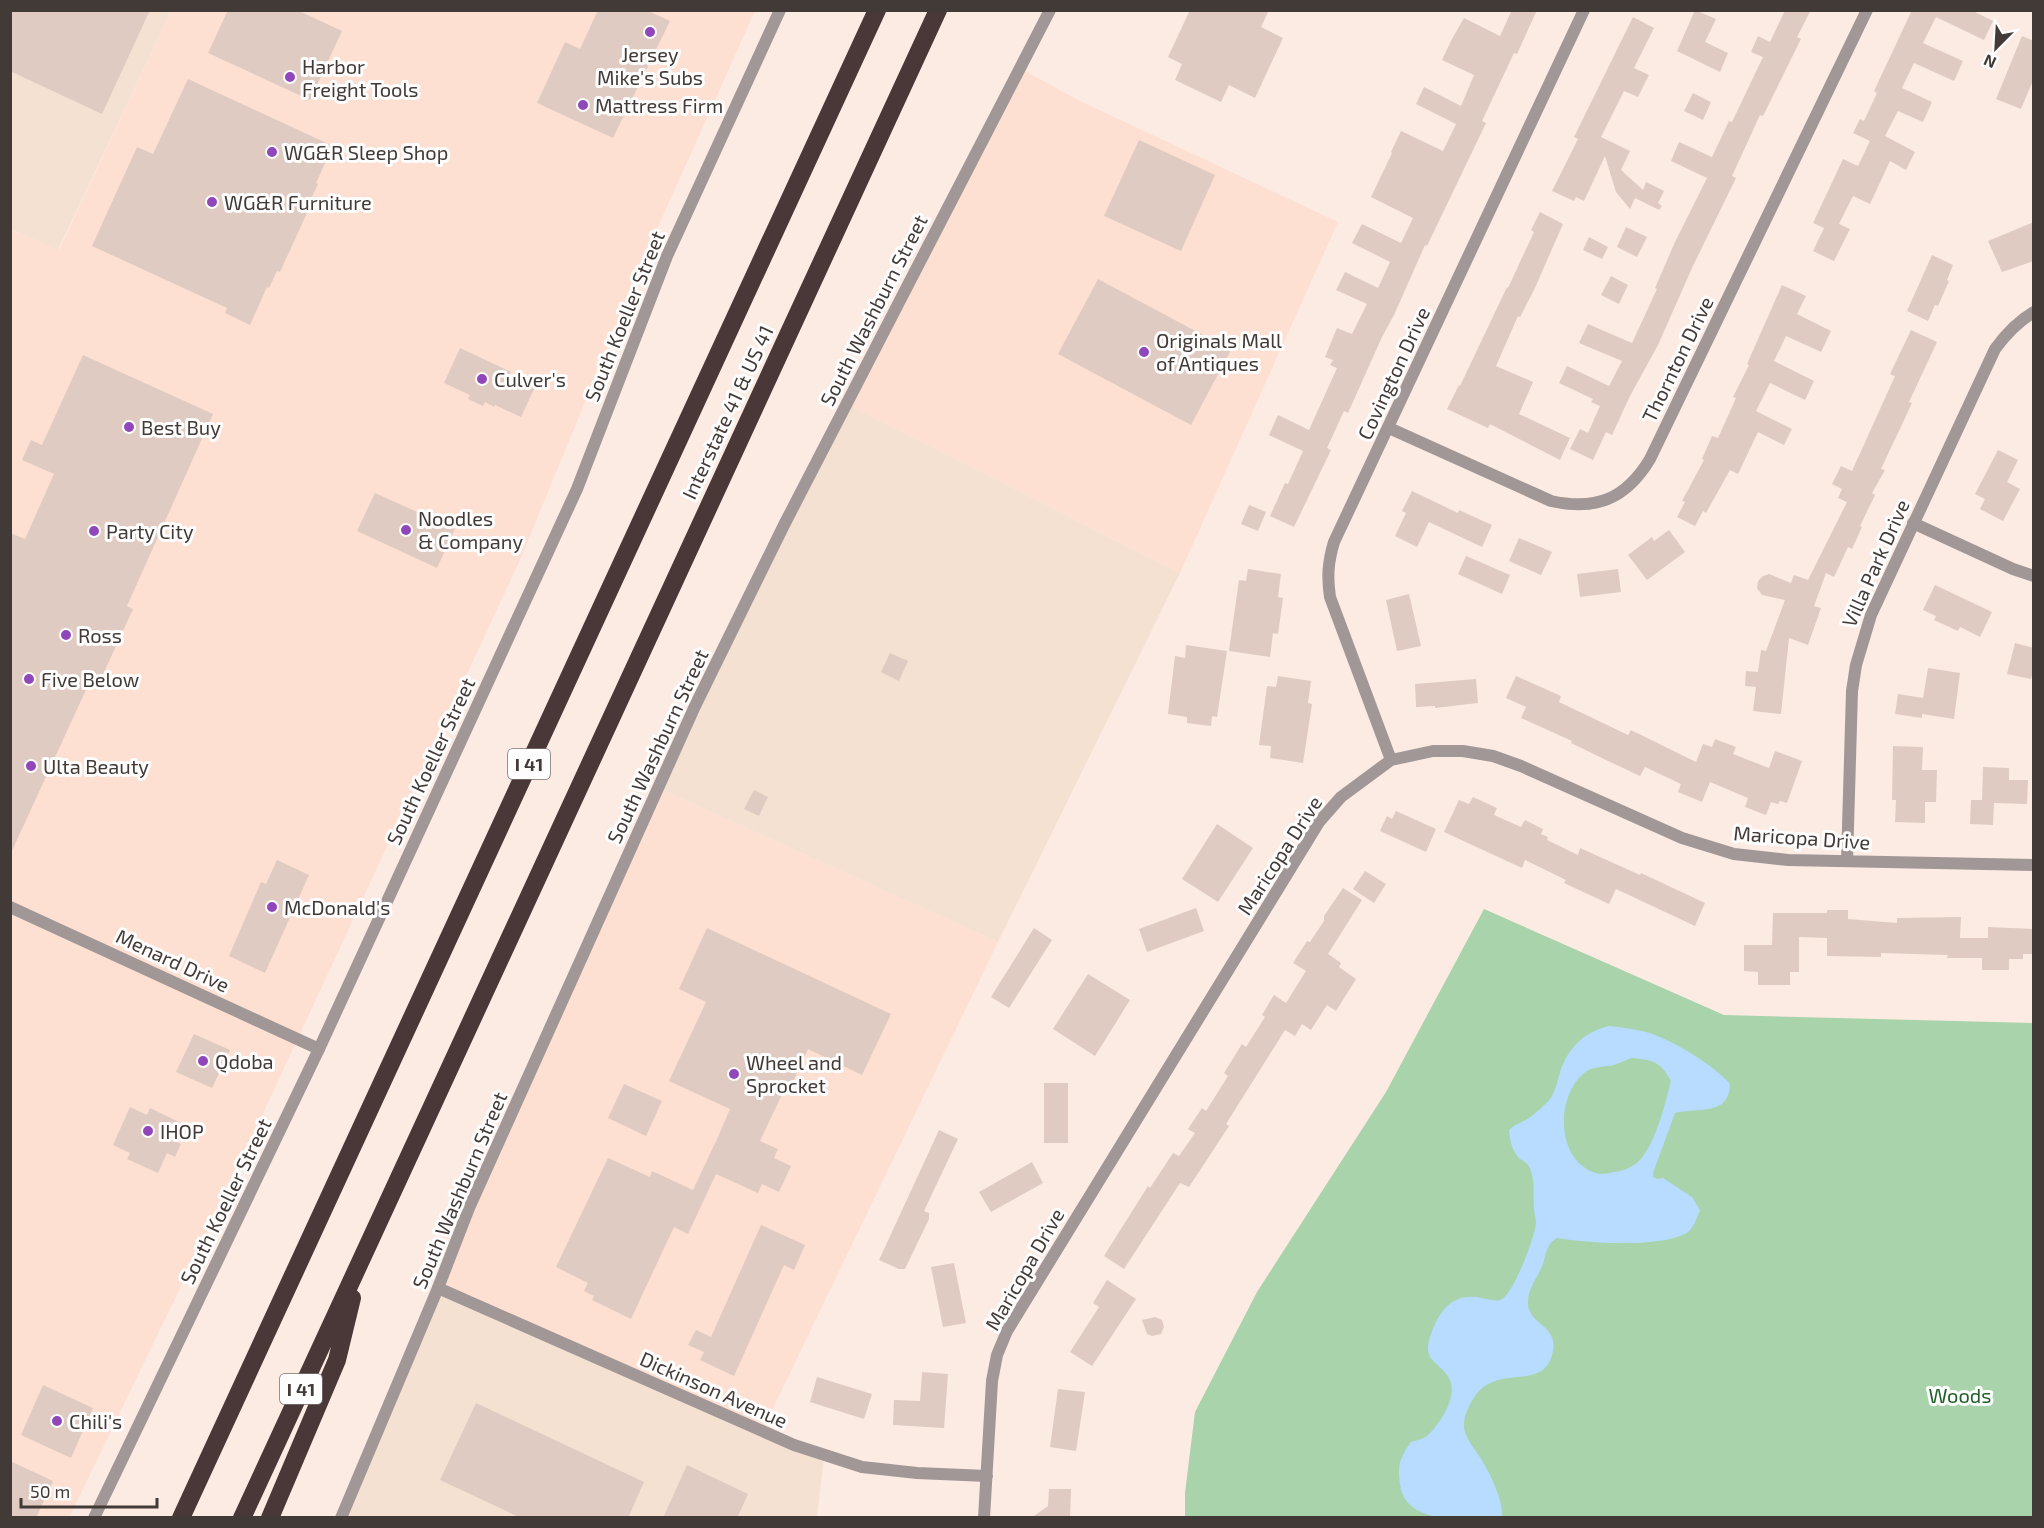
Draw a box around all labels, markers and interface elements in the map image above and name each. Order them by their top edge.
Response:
north arrow [1966,18,2026,78]
marker: Jersey Mike's Subs [643,25,657,39]
place label: Jersey Mike's Subs [597,42,703,89]
text: N [1981,51,1999,73]
place label: Harbor Freight Tools [302,54,419,101]
marker: Harbor Freight Tools [283,70,297,84]
place label: Mattress Firm [595,93,723,117]
marker: Mattress Firm [576,98,590,112]
place label: WG&R Sleep Shop [284,140,448,164]
marker: WG&R Sleep Shop [265,145,279,159]
place label: WG&R Furniture [224,190,372,214]
marker: WG&R Furniture [205,195,219,209]
street label: South Washburn Street [814,210,932,410]
street label: South Koeller Street [579,227,669,405]
street label: Thornton Drive [1636,292,1718,426]
street label: Covington Drive [1352,303,1434,443]
street label: Interstate 41 & US 41 [676,321,778,503]
place label: Originals Mall of Antiques [1156,328,1282,375]
marker: Originals Mall of Antiques [1137,345,1151,359]
place label: Culver's [494,367,566,391]
marker: Culver's [475,372,489,386]
place label: Best Buy [141,415,221,439]
marker: Best Buy [122,420,136,434]
street label: Villa Park Drive [1836,495,1914,631]
place label: Noodles & Company [418,506,523,553]
place label: Party City [106,519,194,543]
marker: Noodles & Company [399,523,413,537]
marker: Party City [87,524,101,538]
place label: Ross [78,623,122,647]
marker: Ross [59,628,73,642]
street label: South Washburn Street [601,645,713,847]
place label: Five Below [41,667,139,691]
marker: Five Below [22,672,36,686]
street label: South Koeller Street [381,673,479,848]
road number: I 41 [508,749,550,779]
place label: Ulta Beauty [43,754,149,778]
marker: Ulta Beauty [24,759,38,773]
street label: Maricopa Drive [1232,791,1326,919]
street label: Maricopa Drive [1733,820,1871,854]
place label: McDonald's [284,895,390,919]
marker: McDonald's [265,900,279,914]
street label: Menard Drive [113,923,233,997]
place label: Qdoba [215,1049,274,1073]
place label: Wheel and Sprocket [746,1050,842,1097]
marker: Qdoba [196,1054,210,1068]
marker: Wheel and Sprocket [727,1067,741,1081]
street label: South Washburn Street [407,1088,511,1292]
street label: South Koeller Street [174,1114,276,1288]
place label: IHOP [160,1119,204,1143]
marker: IHOP [141,1124,155,1138]
street label: Maricopa Drive [979,1204,1069,1334]
street label: Dickinson Avenue [637,1346,791,1432]
road number: I 41 [280,1374,322,1404]
park label: Woods [1929,1383,1991,1407]
place label: Chili's [69,1409,122,1433]
marker: Chili's [50,1414,64,1428]
scale bar [21,1471,158,1509]
text: 50 m [30,1480,70,1502]

